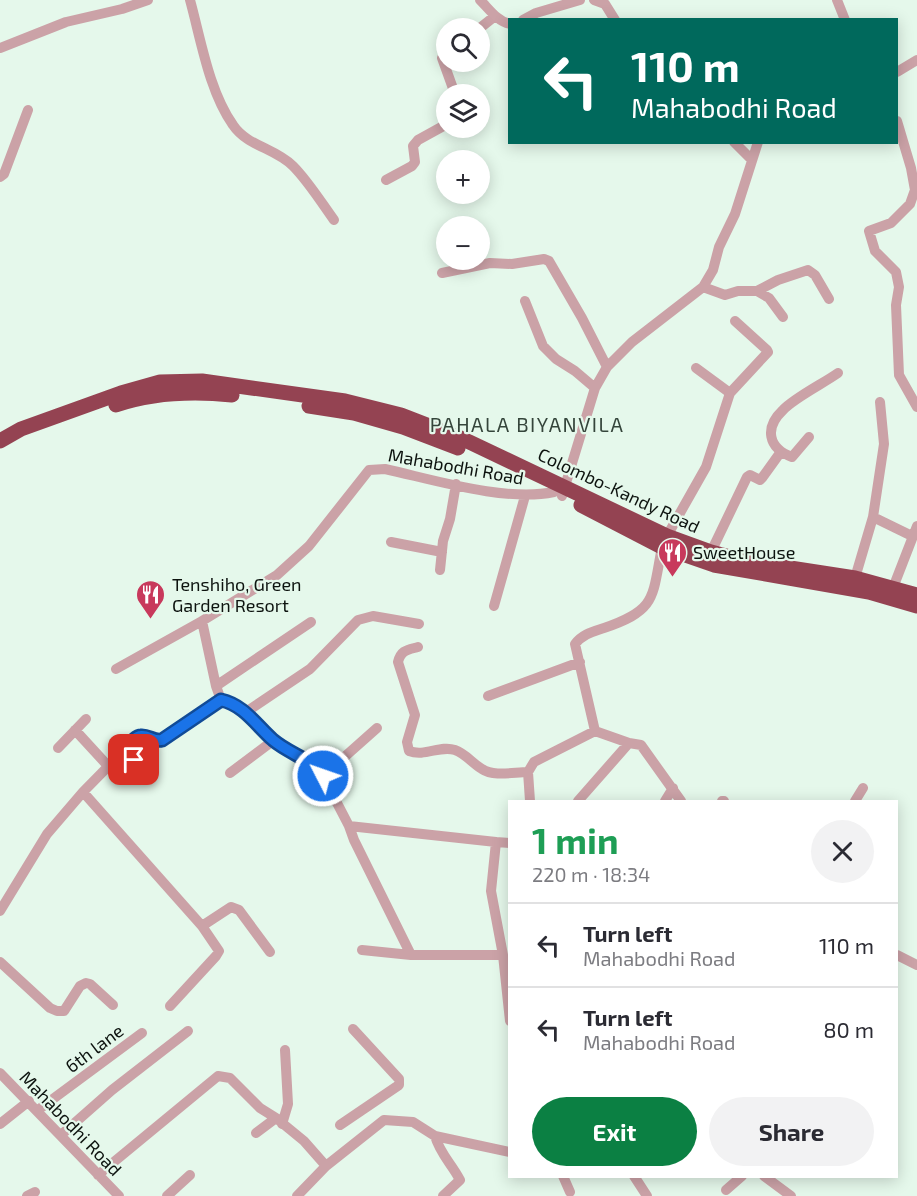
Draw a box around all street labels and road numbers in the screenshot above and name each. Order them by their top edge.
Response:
street label: Mahabodhi Road [387,443,525,489]
street label: Colombo-Kandy Road [534,443,704,537]
street label: 6th lane [61,1019,127,1077]
street label: Mahabodhi Road [15,1066,127,1180]

